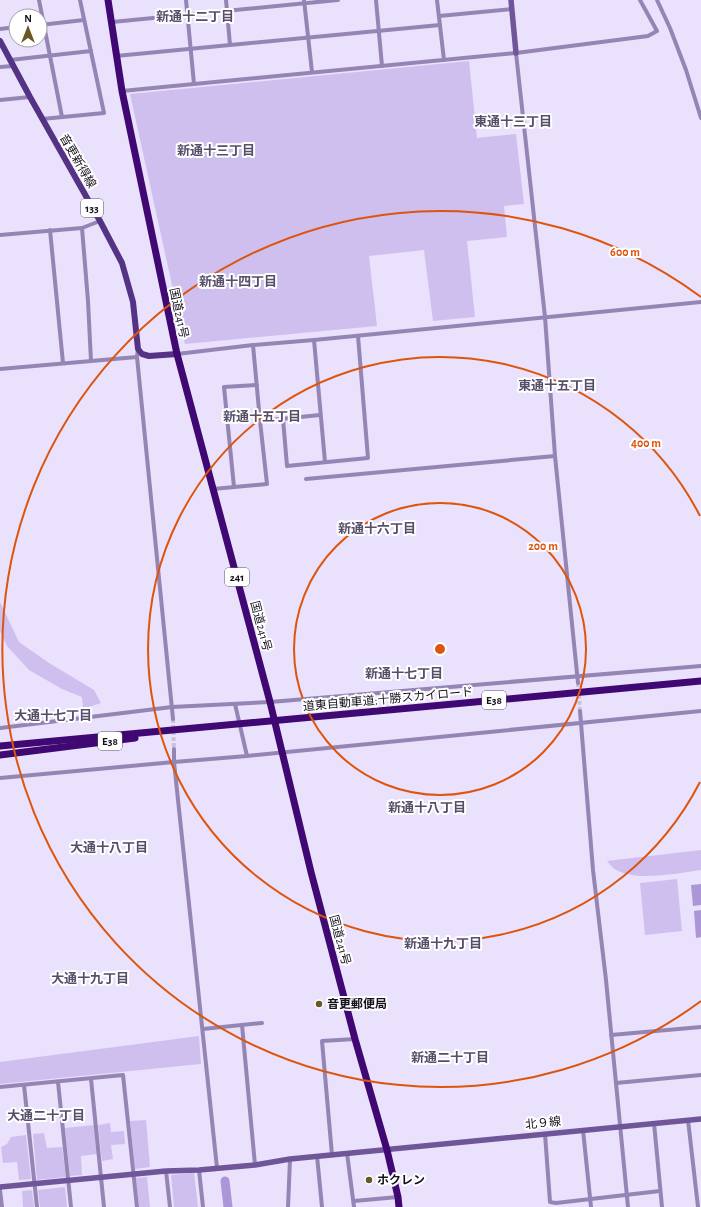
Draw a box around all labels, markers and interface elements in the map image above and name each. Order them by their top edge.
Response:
north arrow [8,8,48,48]
district label: 新通十二丁目 [156,9,234,24]
text: N [24,13,32,24]
district label: 東通十三丁目 [474,114,552,129]
street label: 音更新得線 [58,132,99,190]
district label: 新通十三丁目 [177,143,255,158]
road number: 133 [81,199,103,217]
text: 600 m [610,246,640,258]
district label: 新通十四丁目 [199,274,277,289]
street label: 国道241号 [168,286,191,339]
district label: 東通十五丁目 [518,378,596,393]
district label: 新通十五丁目 [223,409,301,424]
text: 400 m [631,437,661,449]
district label: 新通十六丁目 [338,521,416,536]
text: 200 m [528,540,558,552]
road number: 241 [225,568,249,586]
street label: 国道241号 [249,599,274,652]
centre of rings [433,642,447,656]
district label: 新通十七丁目 [365,666,443,681]
street label: 道東自動車道;十勝スカイロード [302,685,474,712]
road number: E38 [482,691,506,709]
district label: 大通十七丁目 [14,708,92,723]
road number: E38 [98,732,122,750]
district label: 新通十八丁目 [388,800,466,815]
district label: 大通十八丁目 [70,840,148,855]
street label: 国道241号 [328,913,353,966]
district label: 新通十九丁目 [404,936,482,951]
district label: 大通十九丁目 [51,971,129,986]
place label: 音更郵便局 [327,997,387,1010]
marker: 音更郵便局 [314,999,324,1009]
district label: 新通二十丁目 [411,1050,489,1065]
district label: 大通二十丁目 [7,1108,85,1123]
street label: 北９線 [524,1114,562,1131]
place label: ホクレン [377,1174,425,1186]
marker: ホクレン [364,1175,374,1185]

